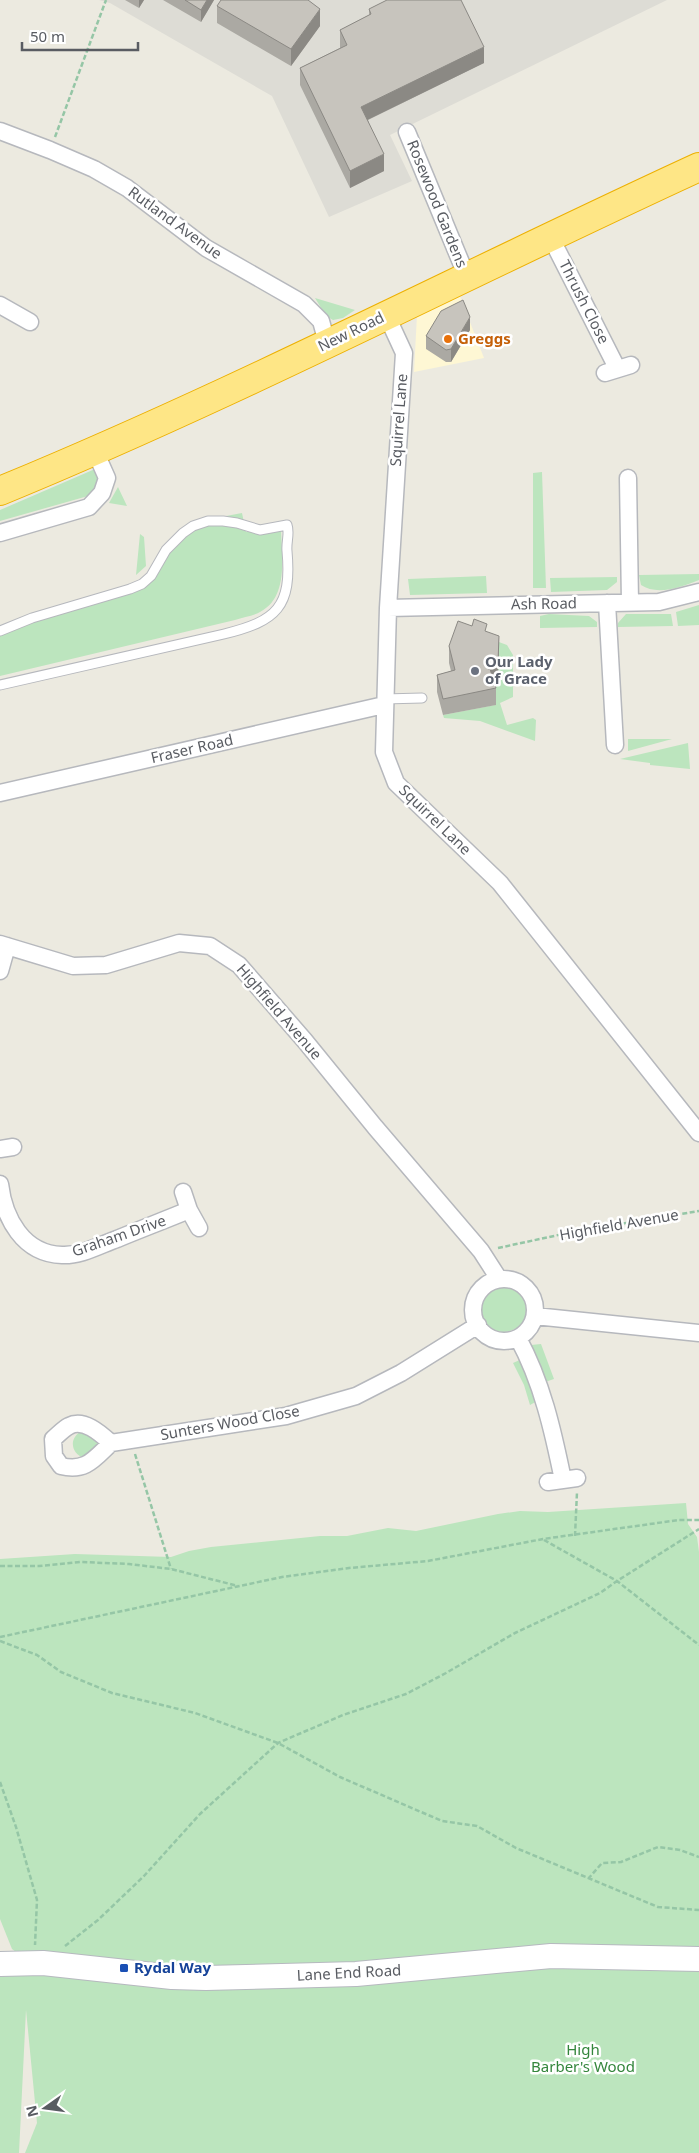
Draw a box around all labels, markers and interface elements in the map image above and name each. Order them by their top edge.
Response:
scale bar [22,20,139,52]
text: 50 m [30,26,65,46]
street label: Rosewood Gardens [403,137,473,271]
street label: Rutland Avenue [125,181,227,263]
street label: Thrush Close [555,256,615,347]
street label: New Road [314,306,387,356]
place label: Greggs [458,328,511,348]
marker: Greggs [442,333,454,345]
street label: Squirrel Lane [385,373,411,467]
street label: Ash Road [511,592,577,614]
place label: Our Lady of Grace [485,651,553,688]
marker: Our Lady of Grace [469,665,481,677]
street label: Fraser Road [149,729,235,767]
street label: Squirrel Lane [395,780,476,859]
street label: Highfield Avenue [233,959,327,1063]
street label: Highfield Avenue [558,1204,680,1244]
street label: Graham Drive [69,1210,168,1260]
street label: Sunters Wood Close [159,1400,301,1444]
place label: Rydal Way [134,1957,211,1977]
street label: Lane End Road [296,1959,402,1985]
marker: Rydal Way [118,1962,130,1974]
park label: High Barber's Wood [531,2039,635,2076]
north arrow [20,2083,70,2133]
text: N [21,2103,42,2119]

